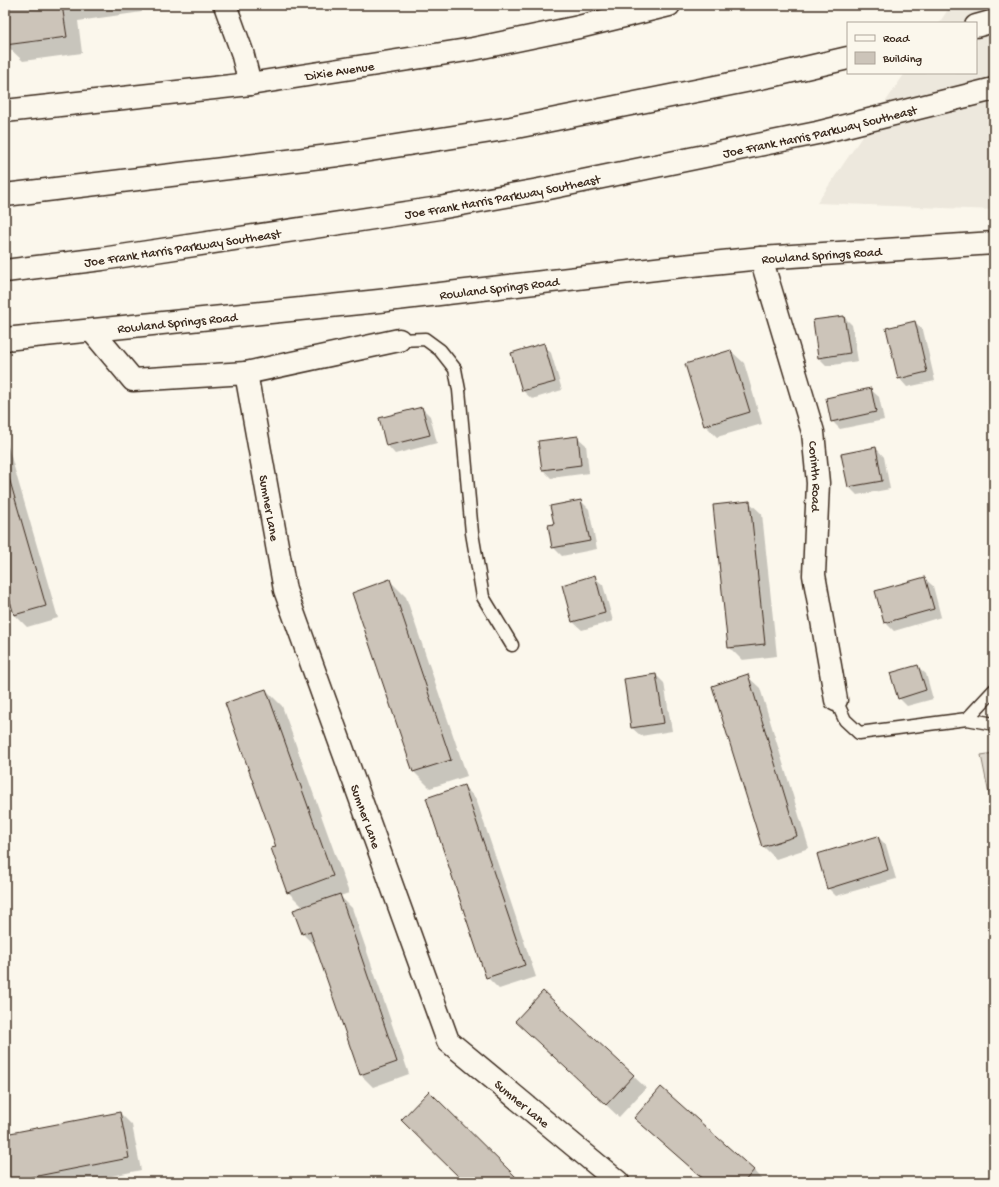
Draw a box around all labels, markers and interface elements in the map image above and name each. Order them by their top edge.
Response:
legend [847,22,977,74]
text: Road [883,33,910,47]
text: Building [882,53,922,67]
street label: Dixie Avenue [303,60,376,85]
street label: Joe Frank Harris Parkway Southeast [722,103,920,162]
street label: Joe Frank Harris Parkway Southeast [404,172,603,223]
street label: Joe Frank Harris Parkway Southeast [84,227,284,271]
street label: Rowland Springs Road [761,245,884,268]
street label: Rowland Springs Road [439,275,562,304]
street label: Rowland Springs Road [117,310,239,338]
street label: Corinth Road [804,440,823,513]
street label: Sumner Lane [254,474,281,543]
street label: Sumner Lane [346,783,383,851]
street label: Sumner Lane [490,1078,552,1132]

